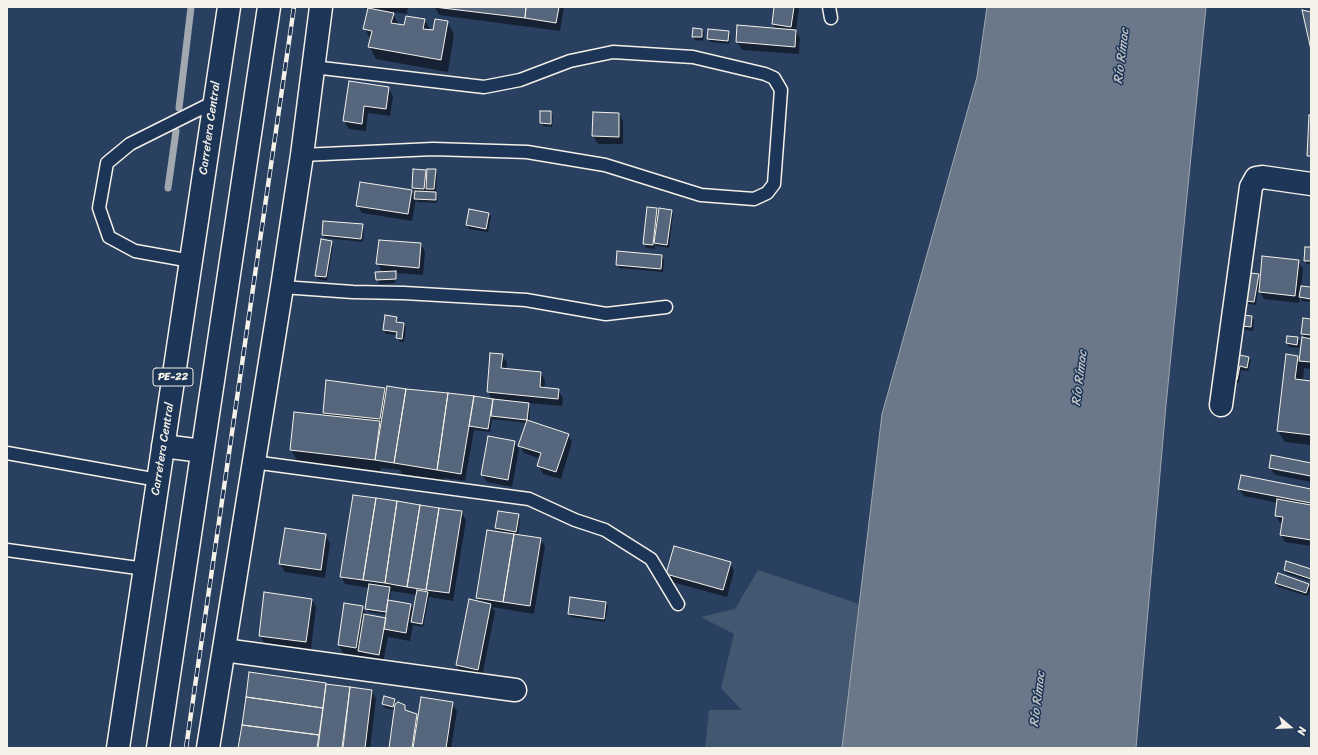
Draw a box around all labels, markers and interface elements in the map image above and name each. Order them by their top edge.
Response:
water label: Río Rímac [1111,27,1133,85]
street label: Carretera Central [196,80,224,176]
water label: Río Rímac [1069,349,1091,407]
road number: PE-22 [153,368,193,386]
street label: Carretera Central [149,401,177,497]
water label: Río Rímac [1027,670,1049,728]
north arrow [1270,707,1310,747]
text: N [1292,724,1312,738]

